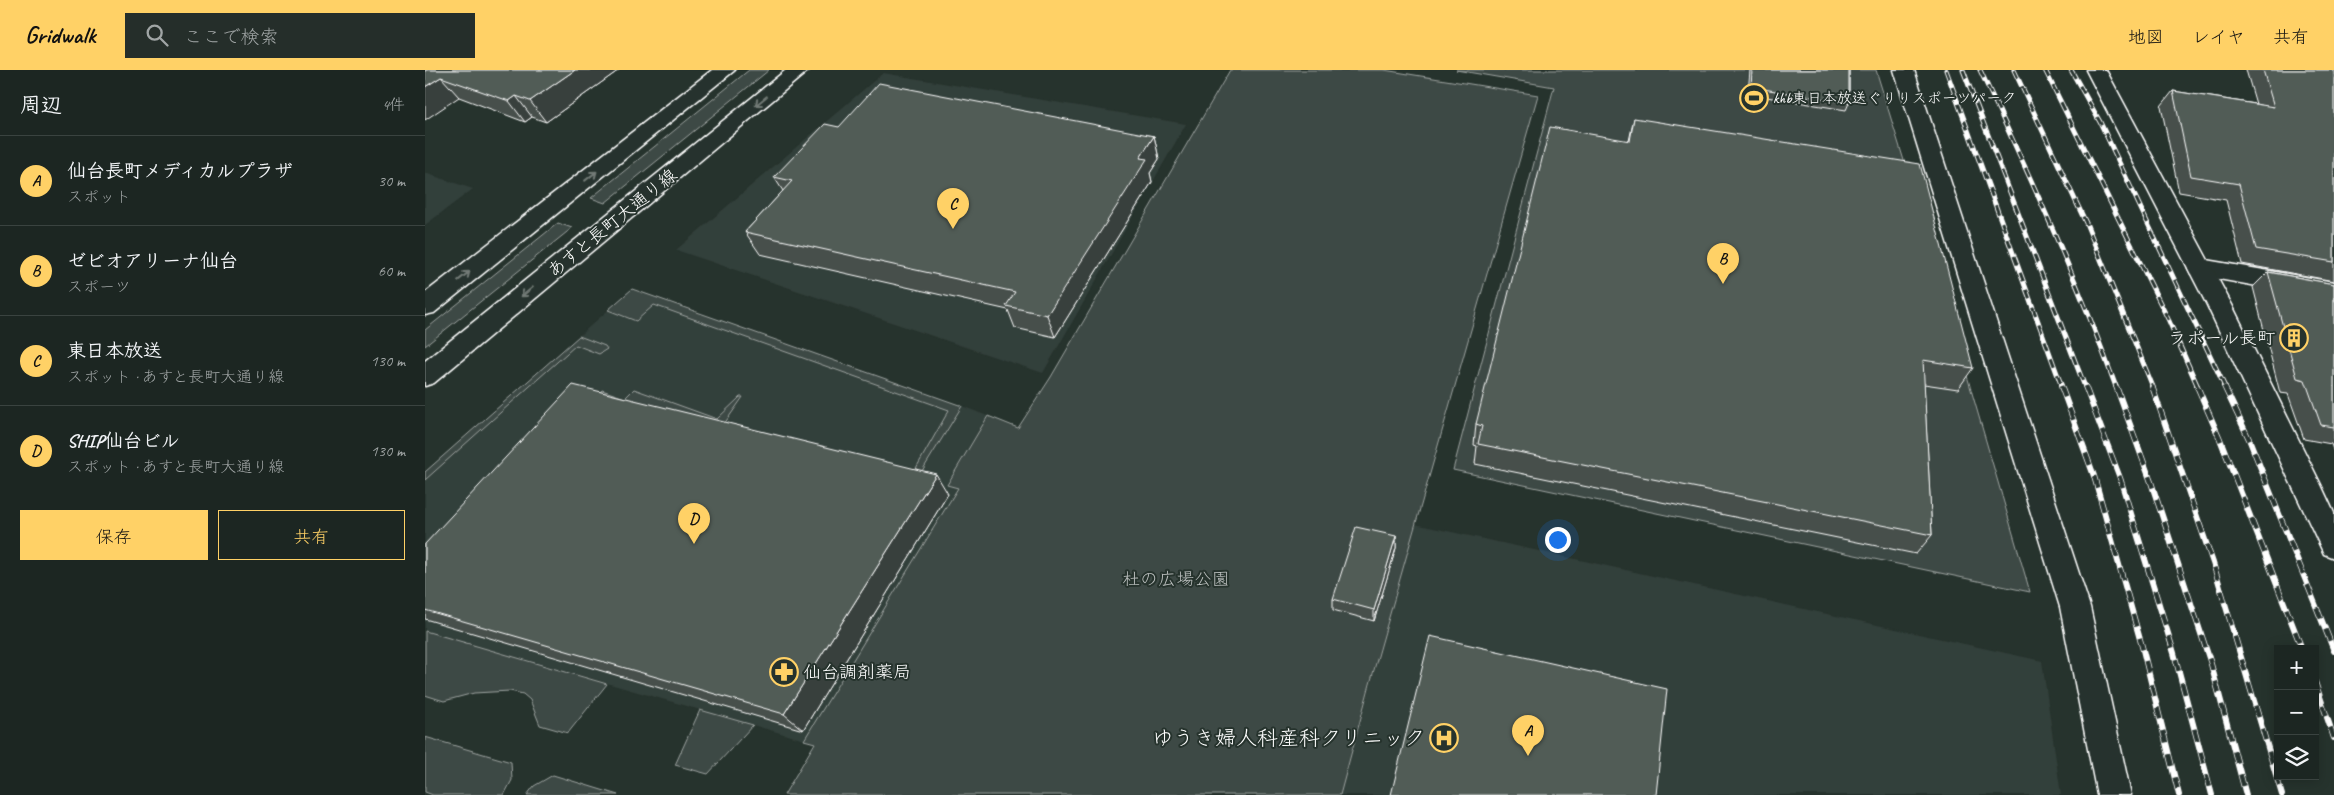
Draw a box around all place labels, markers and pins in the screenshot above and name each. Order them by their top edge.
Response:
sports icon: khb東日本放送ぐりりスポーツパーク [1739,83,1769,113]
place label: khb東日本放送ぐりりスポーツパーク [1773,89,2016,108]
pin: C [937,188,969,229]
pin: B [1707,243,1739,284]
building icon: ラポール長町 [2279,323,2309,353]
place label: ラポール長町 [2168,327,2275,349]
pin: D [678,503,710,544]
pharmacy icon: 仙台調剤薬局 [769,657,799,687]
place label: 仙台調剤薬局 [803,661,911,683]
pin: A [1512,715,1544,756]
hospital icon: ゆうき婦人科産科クリニック [1429,723,1459,753]
place label: ゆうき婦人科産科クリニック [1152,725,1425,751]

